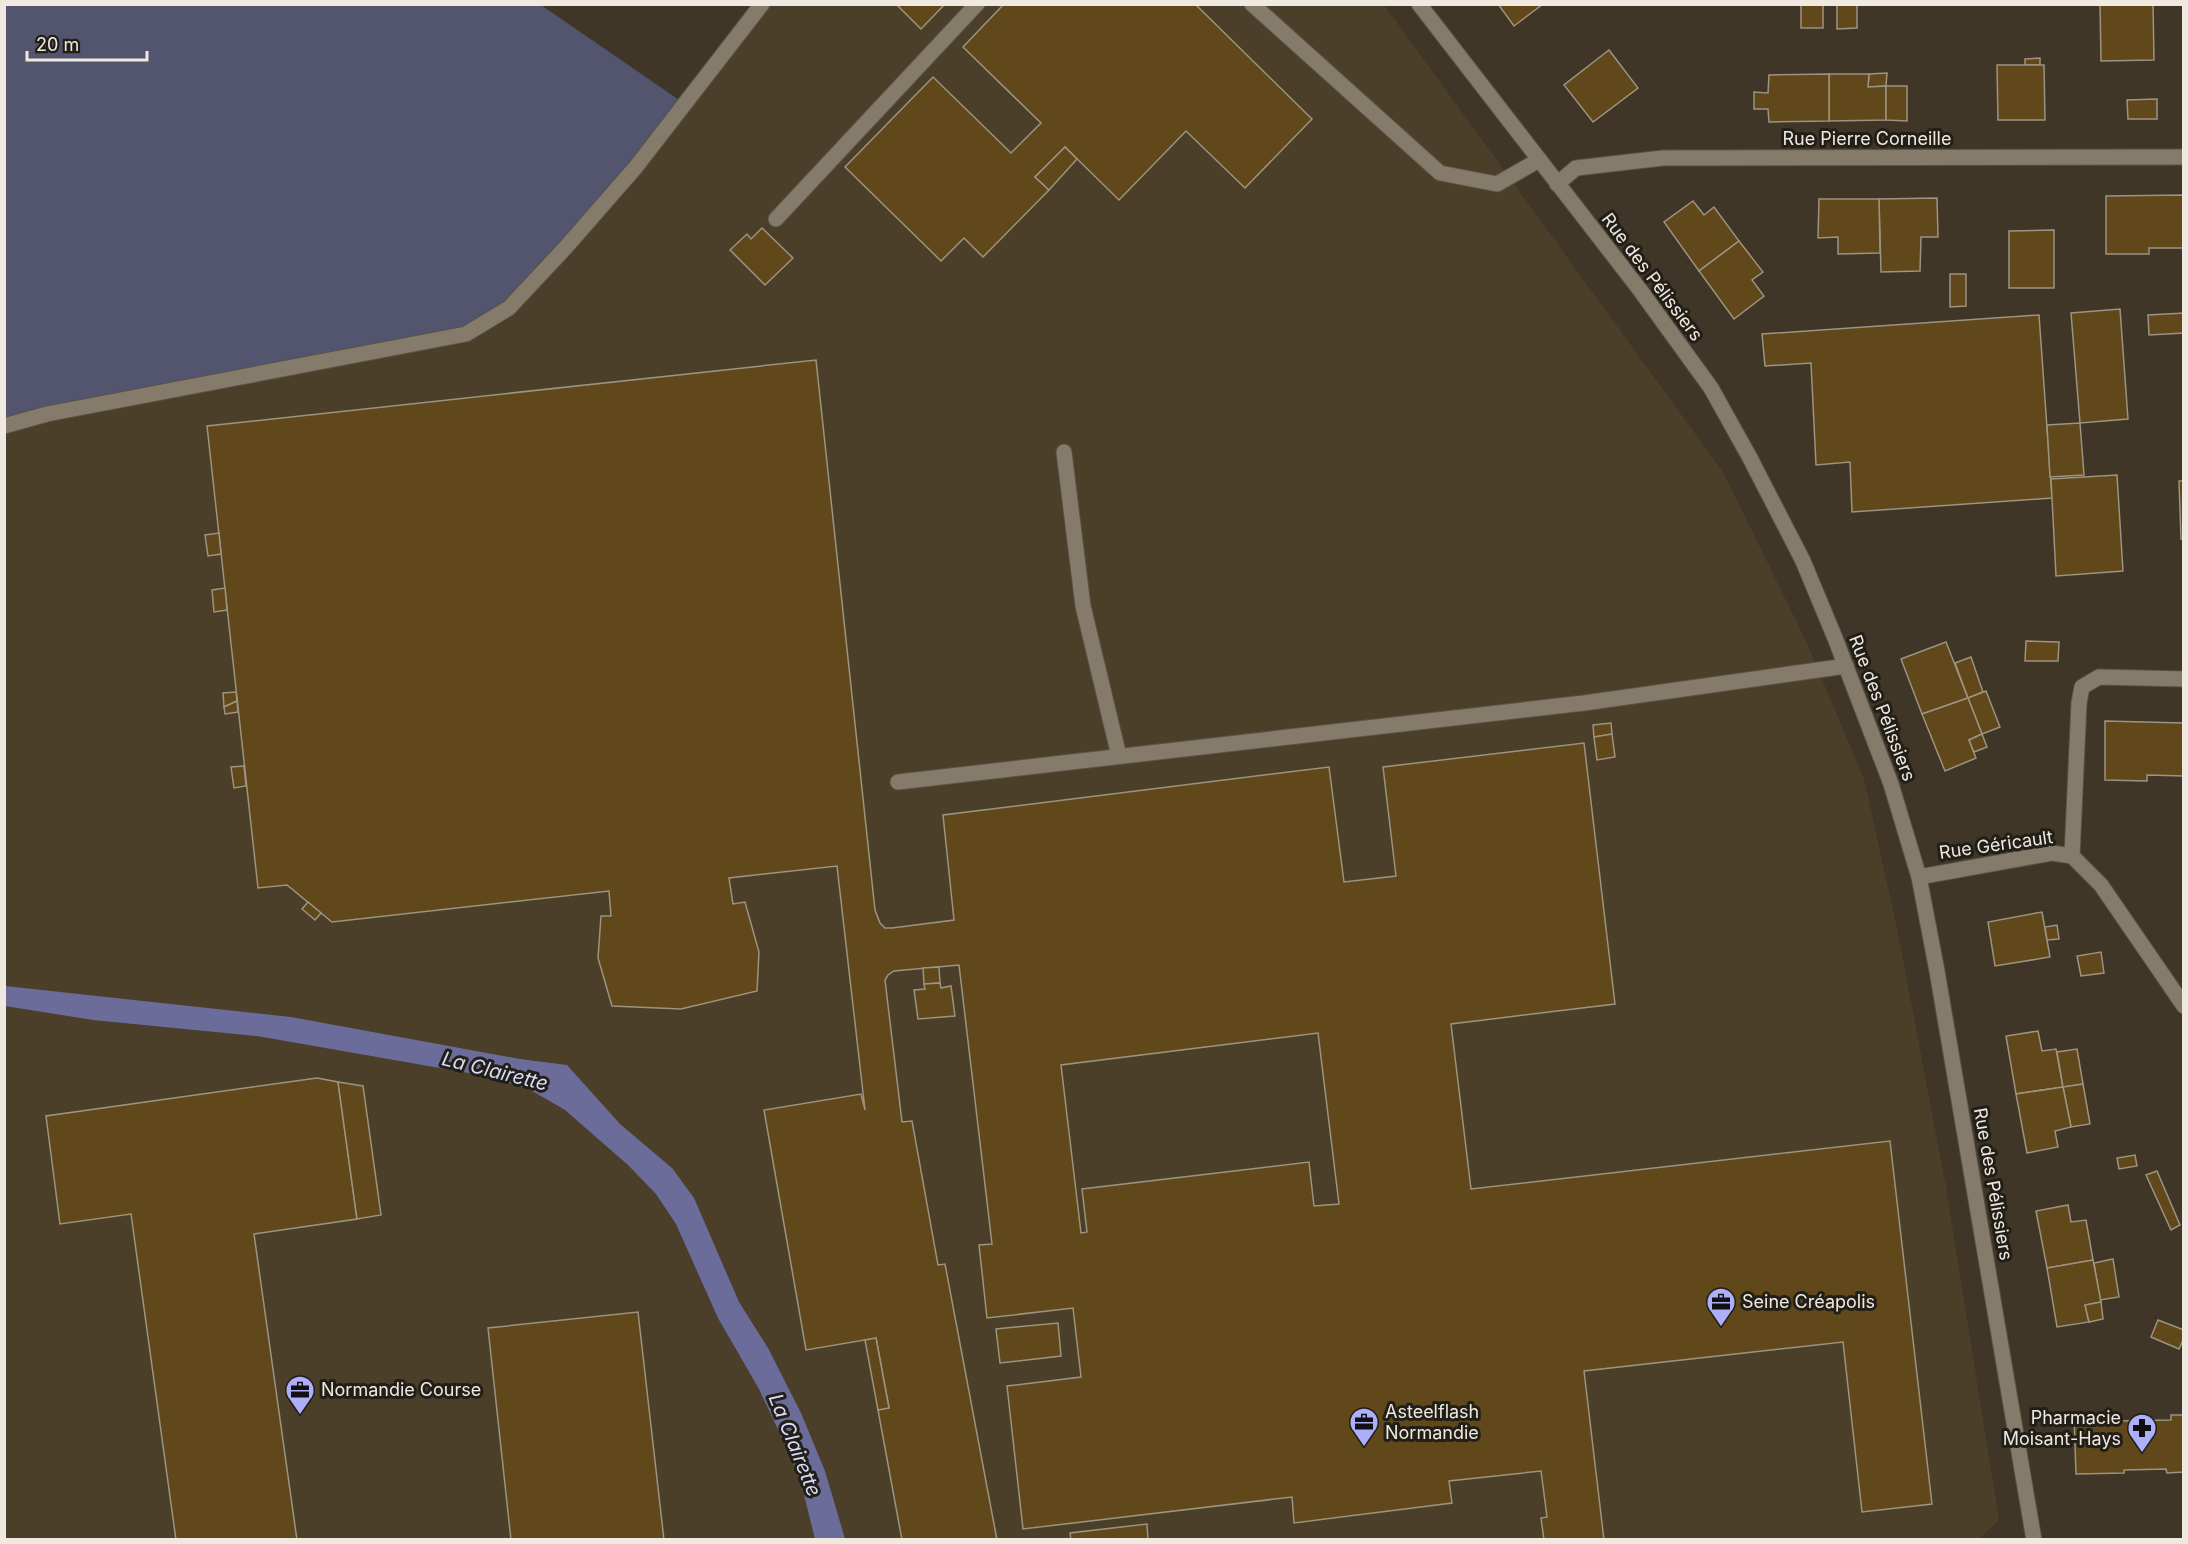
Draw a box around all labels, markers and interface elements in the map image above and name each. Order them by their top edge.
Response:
scale bar [27,24,147,62]
text: 20 m [36,34,79,55]
street label: Rue Pierre Corneille [1783,128,1951,149]
street label: Rue des Pélissiers [1597,209,1707,345]
street label: Rue des Pélissiers [1845,632,1920,784]
street label: Rue Géricault [1938,826,2054,863]
water label: La Clairette [439,1046,551,1096]
street label: Rue des Pélissiers [1970,1106,2017,1262]
office icon: Seine Créapolis [1705,1286,1737,1328]
place label: Seine Créapolis [1742,1291,1875,1312]
office icon: Normandie Course [284,1374,316,1416]
place label: Normandie Course [321,1379,481,1400]
water label: La Clairette [764,1390,826,1500]
place label: Asteelflash Normandie [1385,1401,1479,1443]
office icon: Asteelflash Normandie [1348,1406,1380,1448]
place label: Pharmacie Moisant-Hays [2003,1407,2121,1449]
pharmacy icon: Pharmacie Moisant-Hays [2126,1412,2158,1454]

